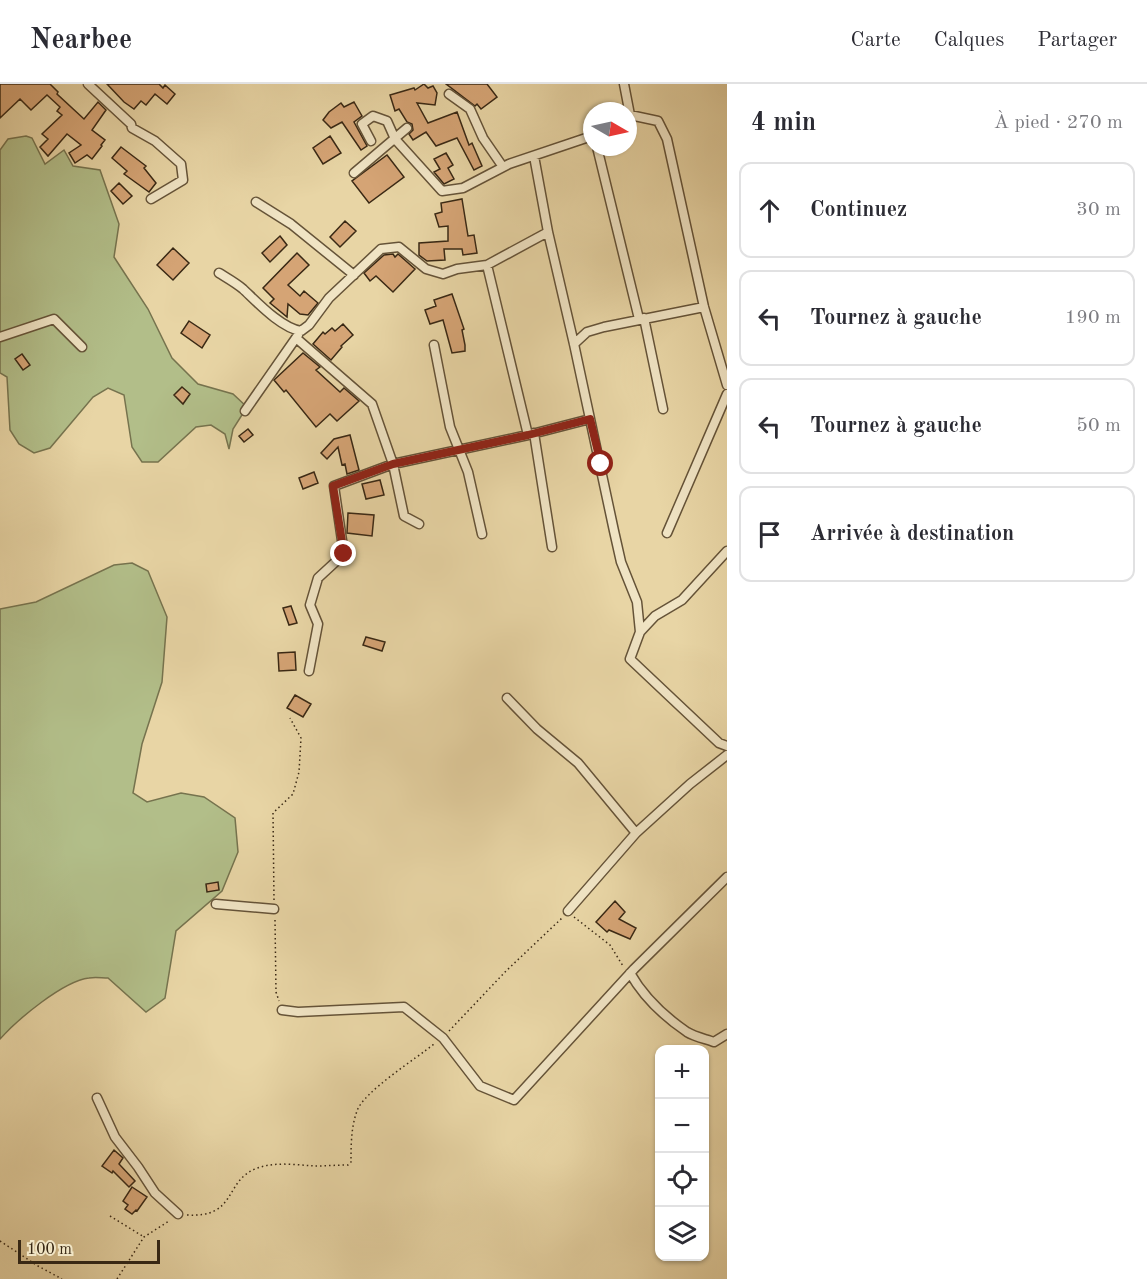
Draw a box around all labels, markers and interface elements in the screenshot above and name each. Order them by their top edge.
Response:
text: Nearbee [30,27,132,55]
text: Carte [851,30,901,51]
text: Calques [934,30,1004,51]
text: Partager [1037,30,1117,51]
north arrow [583,102,637,156]
text: 4 min [751,110,816,136]
text: À pied · 270 m [994,113,1123,133]
icon: ahead [753,194,786,227]
text: Continuez [810,199,907,221]
text: 30 m [1076,200,1121,220]
icon: left [753,302,786,335]
text: Tournez à gauche [810,307,982,329]
text: 190 m [1065,308,1121,328]
icon: left [753,410,786,443]
text: Tournez à gauche [810,415,982,437]
text: 50 m [1076,416,1121,436]
route start [587,450,613,476]
icon: arrive [753,518,786,551]
text: Arrivée à destination [810,523,1014,545]
route end [330,540,356,566]
map controls [655,1045,709,1261]
button: + [655,1045,709,1099]
button: − [655,1099,709,1153]
button: locate [655,1153,709,1207]
button: layers [655,1207,709,1261]
scale bar [18,1237,160,1264]
text: 100 m [27,1242,72,1258]

